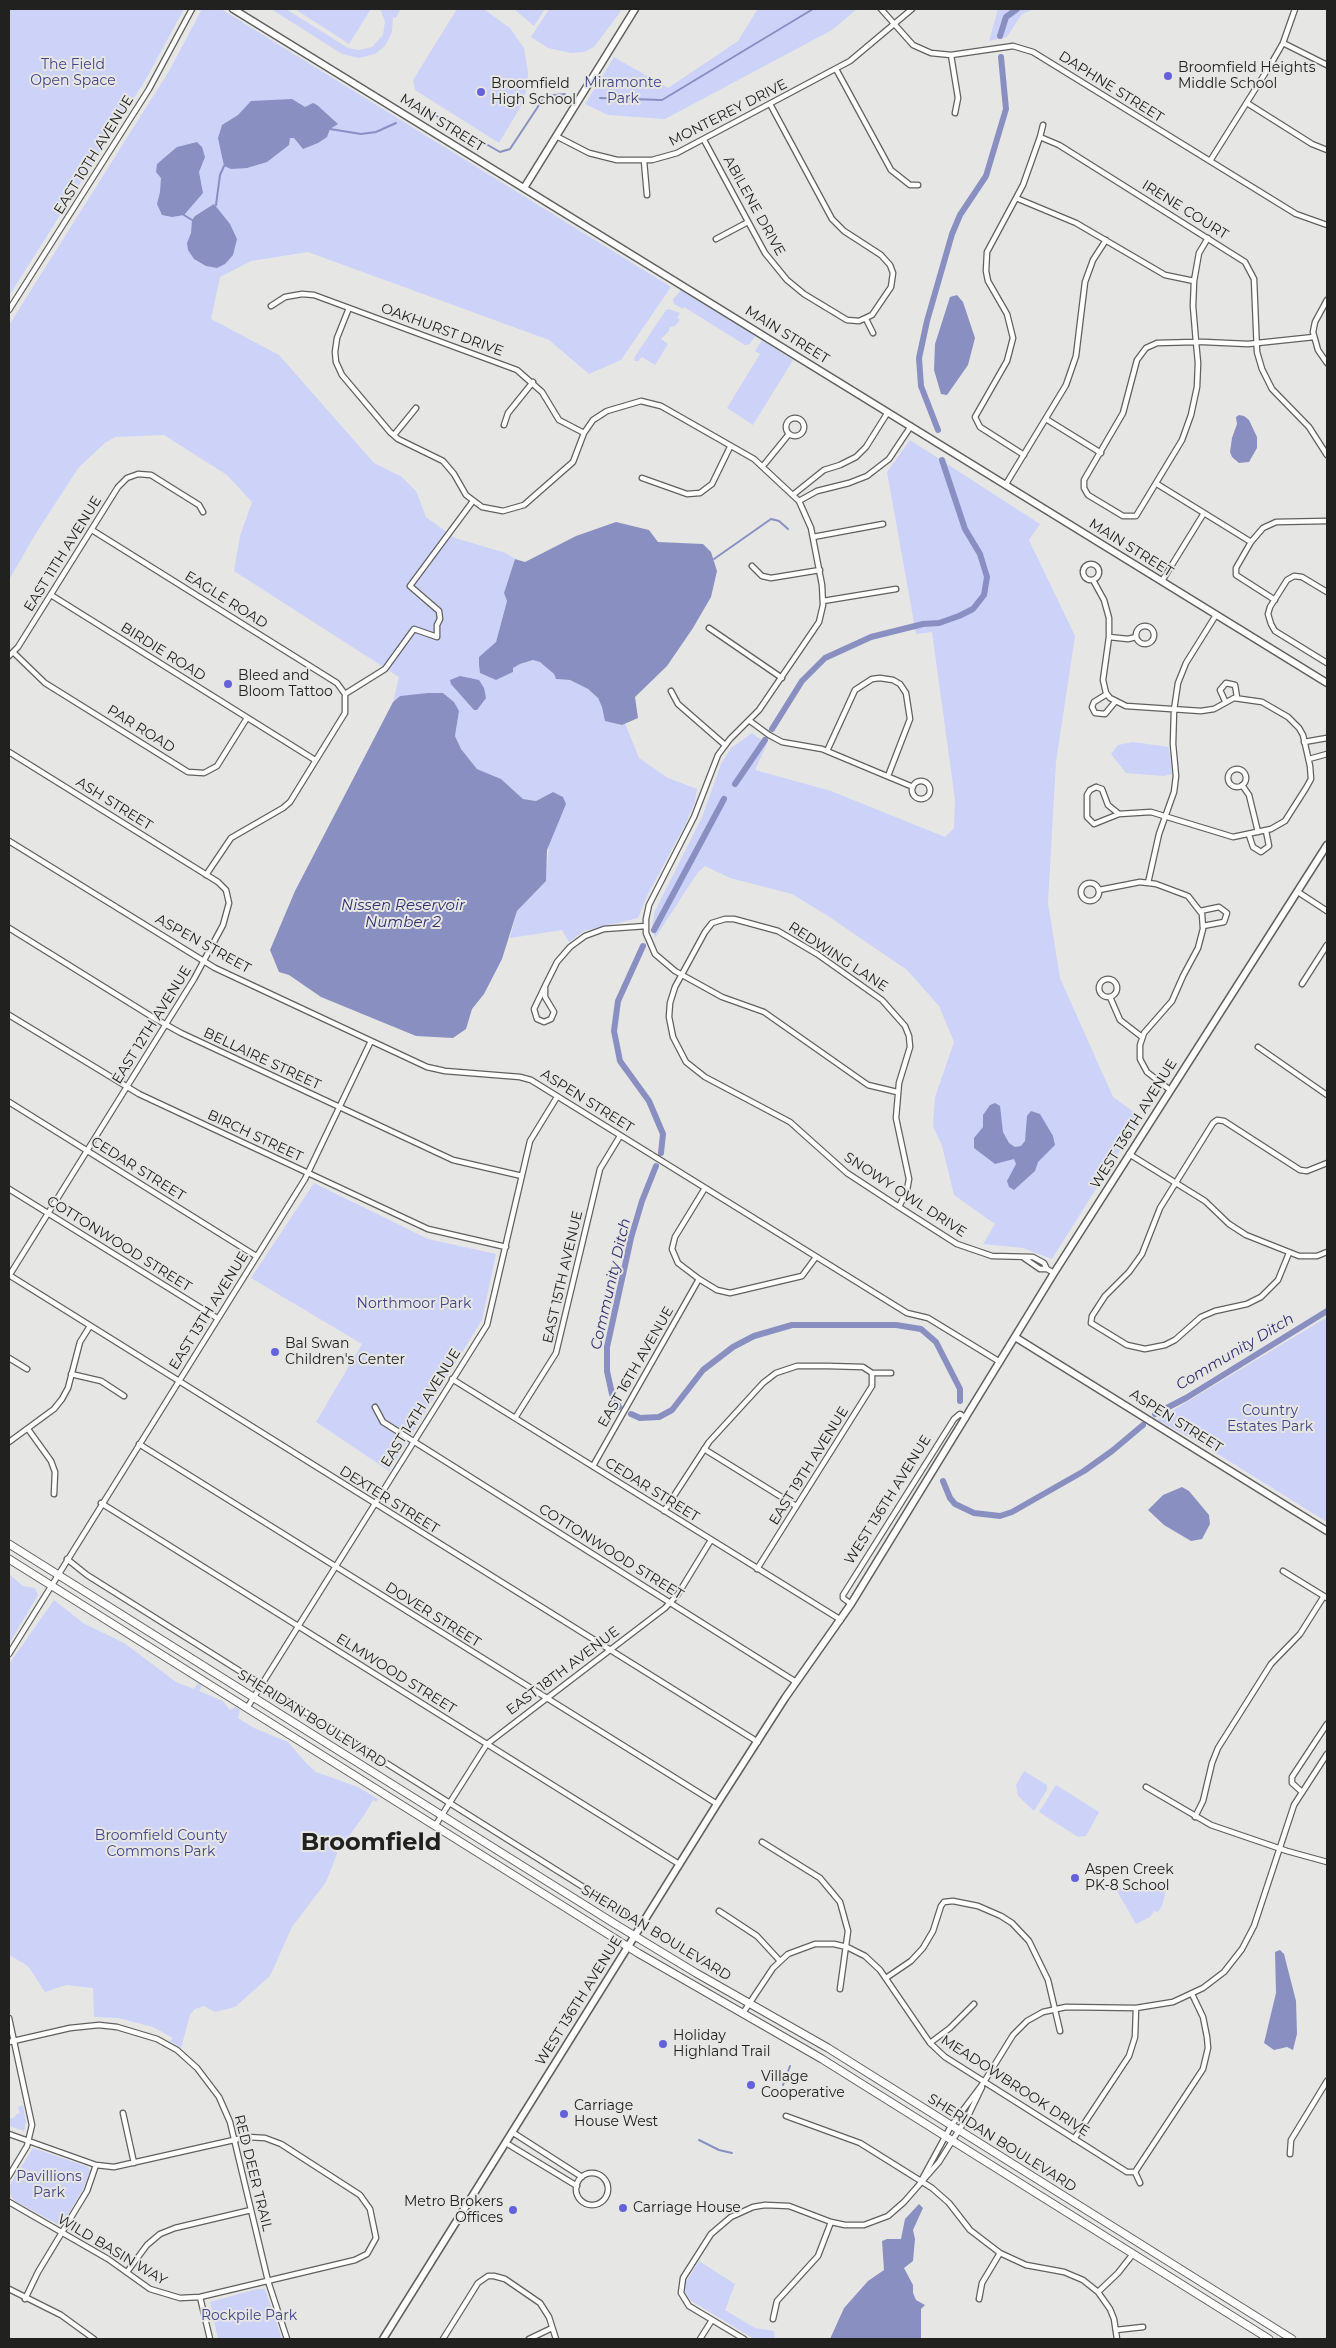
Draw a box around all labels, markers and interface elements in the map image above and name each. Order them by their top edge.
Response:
street label: DAPHNE STREET [1055,48,1167,126]
park label: The Field Open Space [30,57,116,90]
place label: Broomfield Heights Middle School [1178,60,1315,92]
marker: Broomfield Heights Middle School [1162,70,1174,82]
park label: Miramonte Park [584,75,662,108]
place label: Broomfield High School [491,76,576,108]
street label: MONTEREY DRIVE [666,76,790,150]
marker: Broomfield High School [475,86,487,98]
street label: MAIN STREET [397,90,487,156]
street label: EAST 10TH AVENUE [51,92,137,218]
street label: ABILENE DRIVE [720,153,788,259]
street label: IRENE COURT [1139,177,1231,243]
street label: OAKHURST DRIVE [379,300,505,360]
street label: MAIN STREET [742,302,832,368]
street label: EAST 11TH AVENUE [21,493,105,615]
street label: MAIN STREET [1086,515,1176,581]
street label: EAGLE ROAD [181,568,271,632]
street label: BIRDIE ROAD [117,619,209,685]
place label: Bleed and Bloom Tattoo [238,668,333,700]
marker: Bleed and Bloom Tattoo [222,678,234,690]
street label: PAR ROAD [104,702,178,756]
street label: ASH STREET [73,774,155,834]
water label: Nissen Reservoir Number 2 [341,897,465,932]
street label: ASPEN STREET [152,911,254,977]
street label: REDWING LANE [785,919,891,995]
street label: EAST 12TH AVENUE [109,963,195,1087]
street label: BELLAIRE STREET [201,1025,323,1093]
street label: WEST 136TH AVENUE [1087,1056,1181,1192]
street label: ASPEN STREET [537,1066,637,1136]
street label: BIRCH STREET [205,1107,305,1165]
street label: CEDAR STREET [88,1133,188,1205]
street label: SNOWY OWL DRIVE [841,1149,969,1241]
street label: COTTONWOOD STREET [44,1193,194,1295]
street label: EAST 15TH AVENUE [540,1209,586,1345]
water label: Community Ditch [587,1217,635,1351]
street label: EAST 13TH AVENUE [166,1249,252,1373]
park label: Northmoor Park [357,1296,471,1312]
street label: EAST 16TH AVENUE [595,1304,677,1430]
water label: Community Ditch [1173,1310,1297,1394]
place label: Bal Swan Children's Center [285,1336,405,1368]
marker: Bal Swan Children's Center [269,1346,281,1358]
street label: EAST 14TH AVENUE [378,1346,464,1470]
street label: ASPEN STREET [1126,1386,1226,1456]
park label: Country Estates Park [1227,1403,1313,1435]
street label: EAST 19TH AVENUE [766,1404,852,1528]
street label: WEST 136TH AVENUE [841,1432,935,1568]
street label: CEDAR STREET [602,1454,702,1526]
street label: DEXTER STREET [336,1463,442,1537]
street label: COTTONWOOD STREET [536,1501,686,1603]
street label: DOVER STREET [382,1579,484,1651]
street label: EAST 18TH AVENUE [503,1623,623,1719]
street label: ELMWOOD STREET [333,1630,459,1718]
street label: SHERIDAN BOULEVARD [235,1666,389,1772]
park label: Broomfield County Commons Park [95,1828,227,1860]
district label: Broomfield [301,1829,441,1857]
place label: Aspen Creek PK-8 School [1085,1862,1174,1894]
marker: Aspen Creek PK-8 School [1069,1872,1081,1884]
street label: SHERIDAN BOULEVARD [578,1881,734,1985]
street label: WEST 136TH AVENUE [532,1933,626,2069]
place label: Holiday Highland Trail [673,2028,771,2060]
street label: MEADOWBROOK DRIVE [938,2032,1092,2140]
marker: Holiday Highland Trail [657,2038,669,2050]
place label: Village Cooperative [761,2069,845,2102]
marker: Village Cooperative [745,2079,757,2091]
street label: SHERIDAN BOULEVARD [925,2090,1079,2196]
place label: Carriage House West [574,2098,658,2130]
marker: Carriage House West [558,2108,570,2120]
street label: RED DEER TRAIL [230,2113,276,2233]
park label: Pavillions Park [16,2169,82,2202]
place label: Metro Brokers Offices [404,2194,503,2226]
place label: Carriage House [633,2200,741,2216]
marker: Carriage House [617,2202,629,2214]
marker: Metro Brokers Offices [507,2204,519,2216]
street label: WILD BASIN WAY [54,2211,170,2289]
park label: Rockpile Park [201,2308,297,2324]

